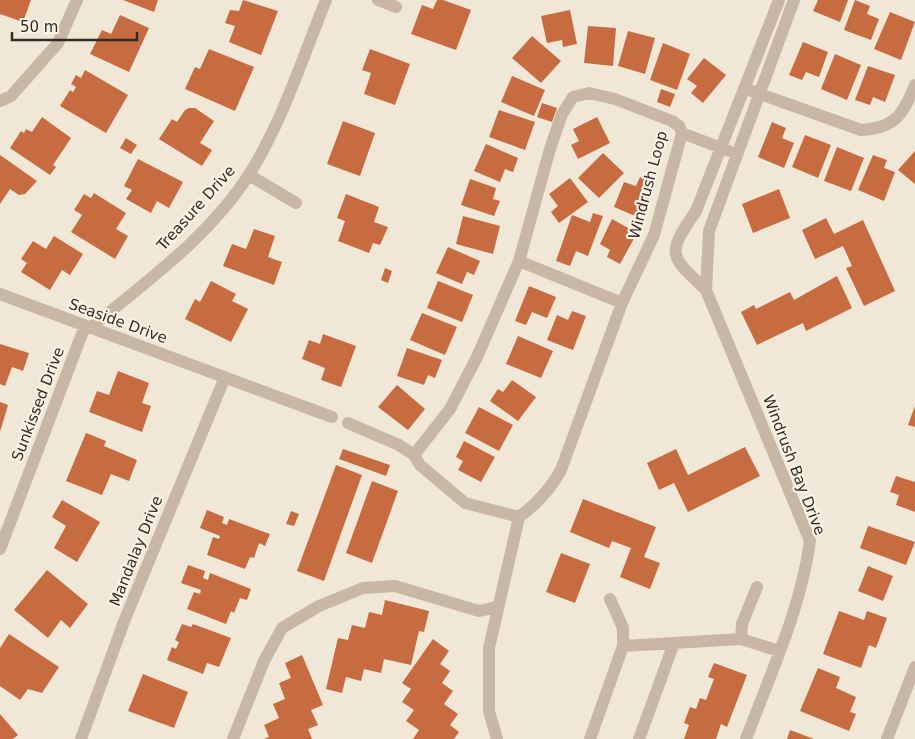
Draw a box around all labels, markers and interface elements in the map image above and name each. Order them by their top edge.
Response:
scale bar [12,10,138,42]
text: 50 m [20,18,58,36]
street label: Windrush Loop [625,129,671,241]
street label: Treasure Drive [152,162,239,255]
street label: Seaside Drive [66,295,170,347]
street label: Sunkissed Drive [8,345,68,463]
street label: Windrush Bay Drive [759,392,829,538]
street label: Mandalay Drive [106,493,166,609]

